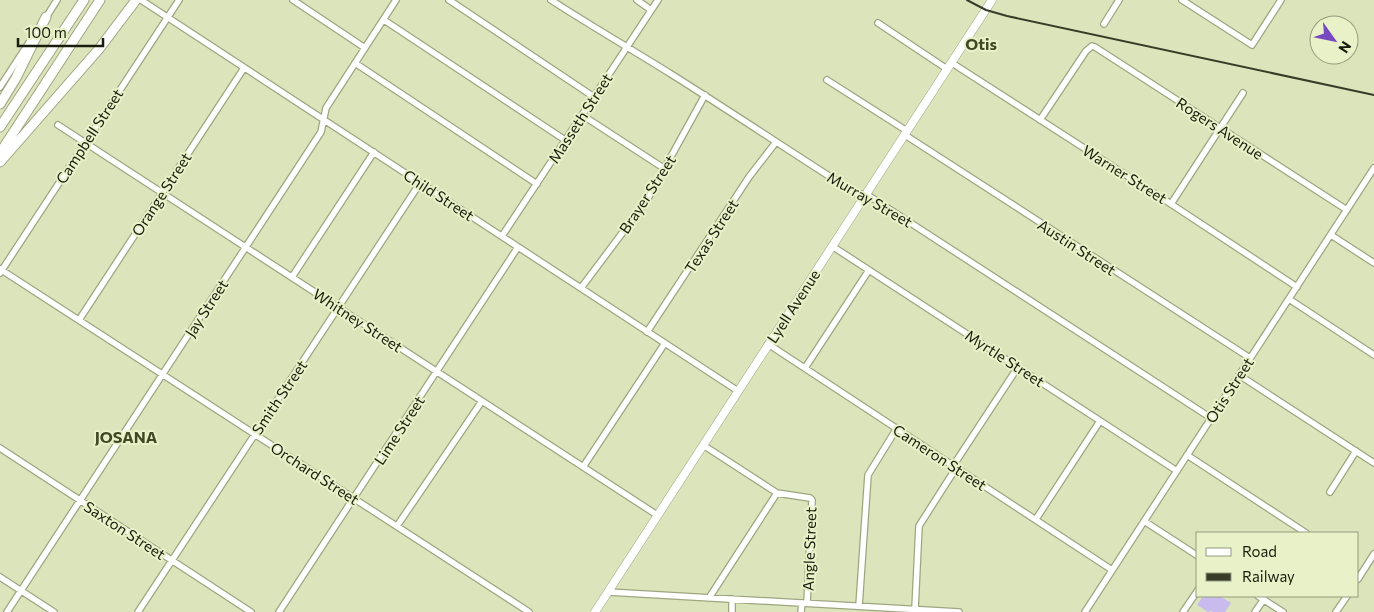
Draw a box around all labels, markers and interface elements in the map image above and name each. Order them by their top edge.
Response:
scale bar [18,15,102,47]
north arrow [1309,15,1359,65]
text: 100 m [25,23,67,41]
district label: Otis [965,34,997,53]
text: N [1335,38,1355,56]
street label: Masseth Street [544,70,616,166]
street label: Campbell Street [52,85,126,187]
street label: Rogers Avenue [1173,93,1267,163]
street label: Warner Street [1079,141,1171,207]
street label: Orange Street [127,149,195,239]
street label: Brayer Street [615,151,679,237]
street label: Child Street [400,166,478,224]
street label: Murray Street [824,167,916,231]
street label: Texas Street [680,196,742,276]
street label: Austin Street [1035,215,1119,279]
street label: Lyell Avenue [763,266,823,346]
street label: Jay Street [181,276,231,340]
street label: Whitney Street [310,284,406,356]
street label: Myrtle Street [962,326,1048,390]
street label: Otis Street [1201,354,1257,426]
street label: Smith Street [248,356,310,438]
street label: Lime Street [370,392,428,468]
street label: Cameron Street [890,420,990,494]
district label: JOSANA [95,427,158,446]
street label: Orchard Street [268,438,362,508]
street label: Saxton Street [81,497,169,563]
street label: Angle Street [799,507,819,591]
legend [1196,532,1359,597]
text: Road [1242,542,1277,560]
text: Railway [1242,567,1295,585]

